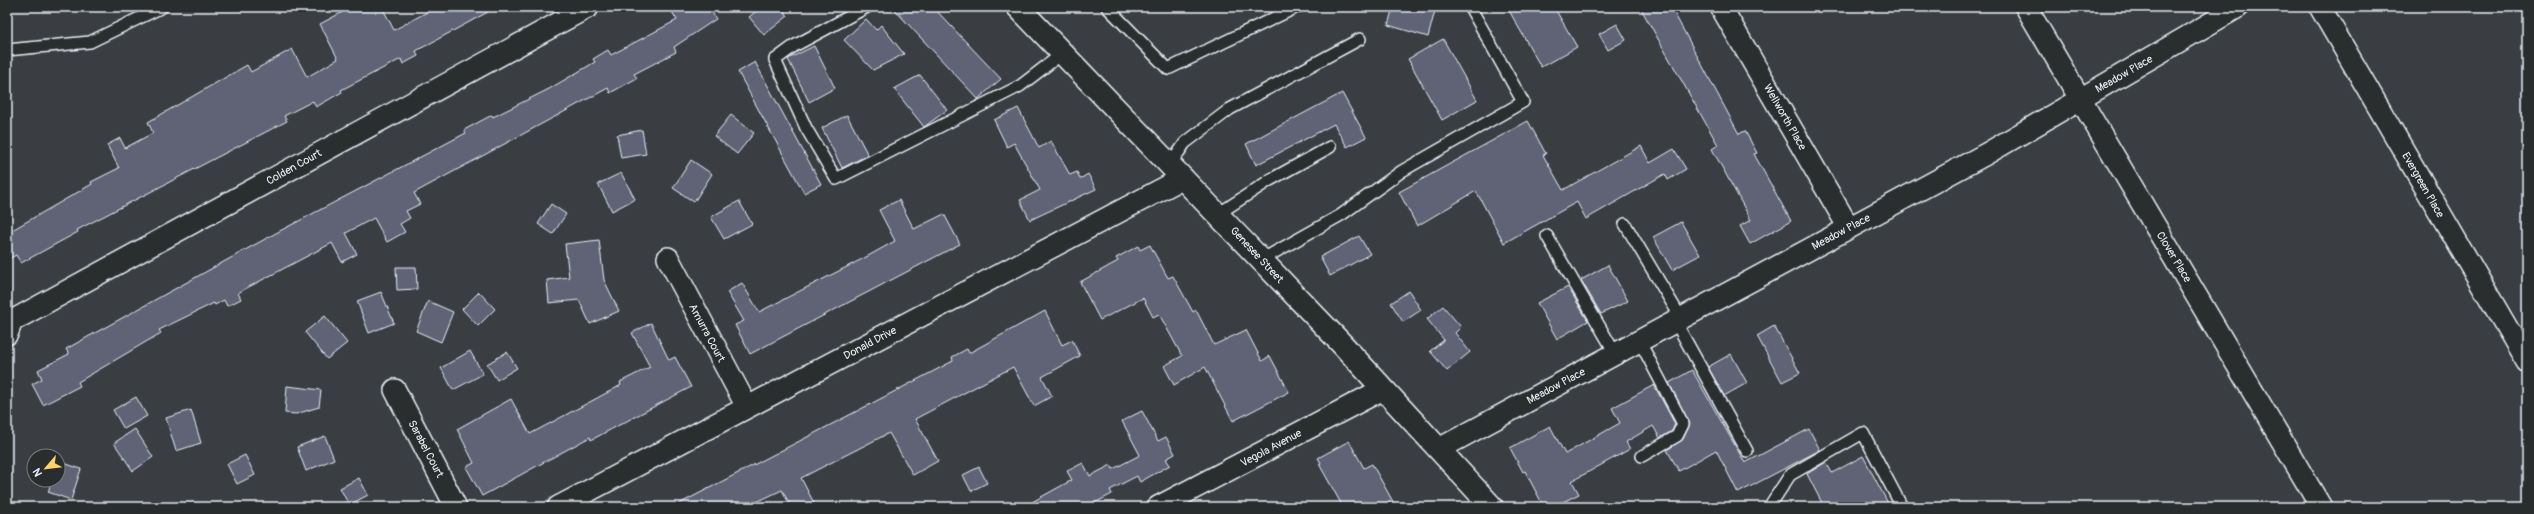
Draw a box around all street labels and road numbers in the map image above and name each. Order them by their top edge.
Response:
street label: Meadow Place [2093,52,2155,96]
street label: Wellworth Place [1761,82,1809,153]
street label: Colden Court [264,146,324,188]
street label: Evergreen Place [2399,150,2447,220]
street label: Meadow Place [1810,211,1873,253]
street label: Genesee Street [1228,224,1287,286]
street label: Clover Place [2154,229,2194,285]
street label: Amurra Court [686,302,728,365]
street label: Donald Drive [841,323,899,362]
street label: Meadow Place [1525,365,1588,407]
street label: Sarabel Court [405,418,447,480]
street label: Vegola Avenue [1238,426,1304,470]

